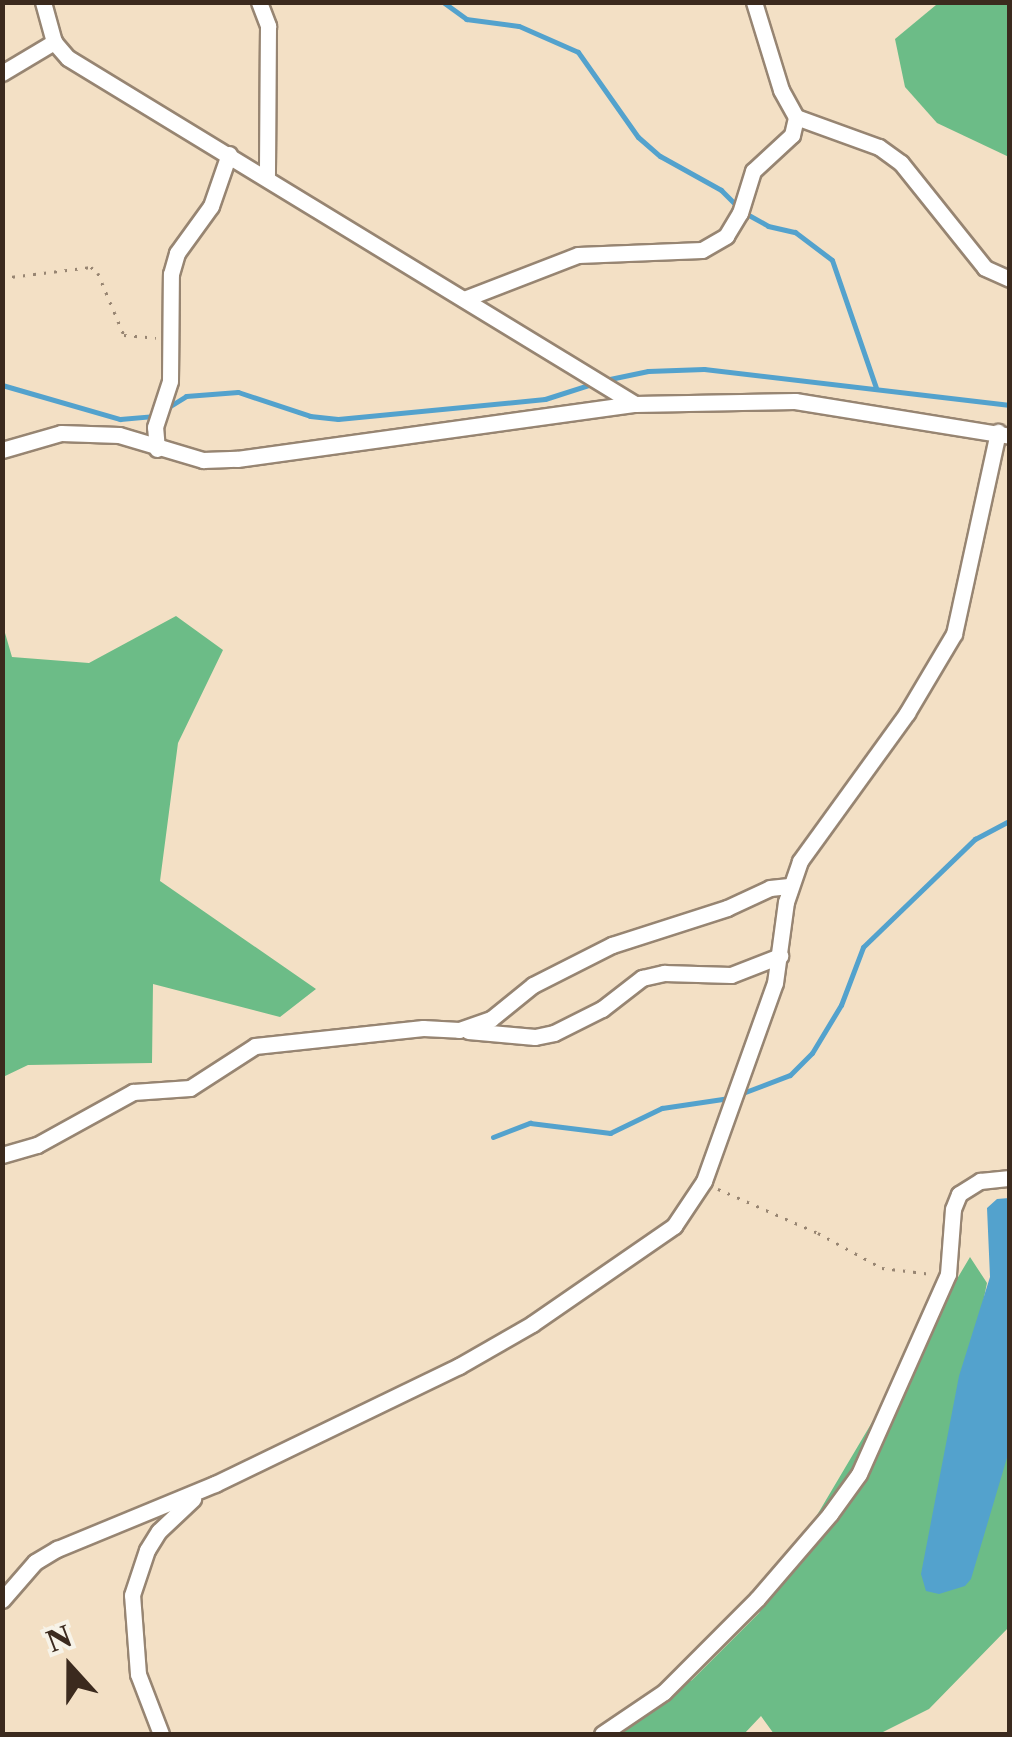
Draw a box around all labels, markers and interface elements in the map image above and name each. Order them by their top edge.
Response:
north arrow [20,1617,120,1717]
text: N [42,1619,77,1659]

